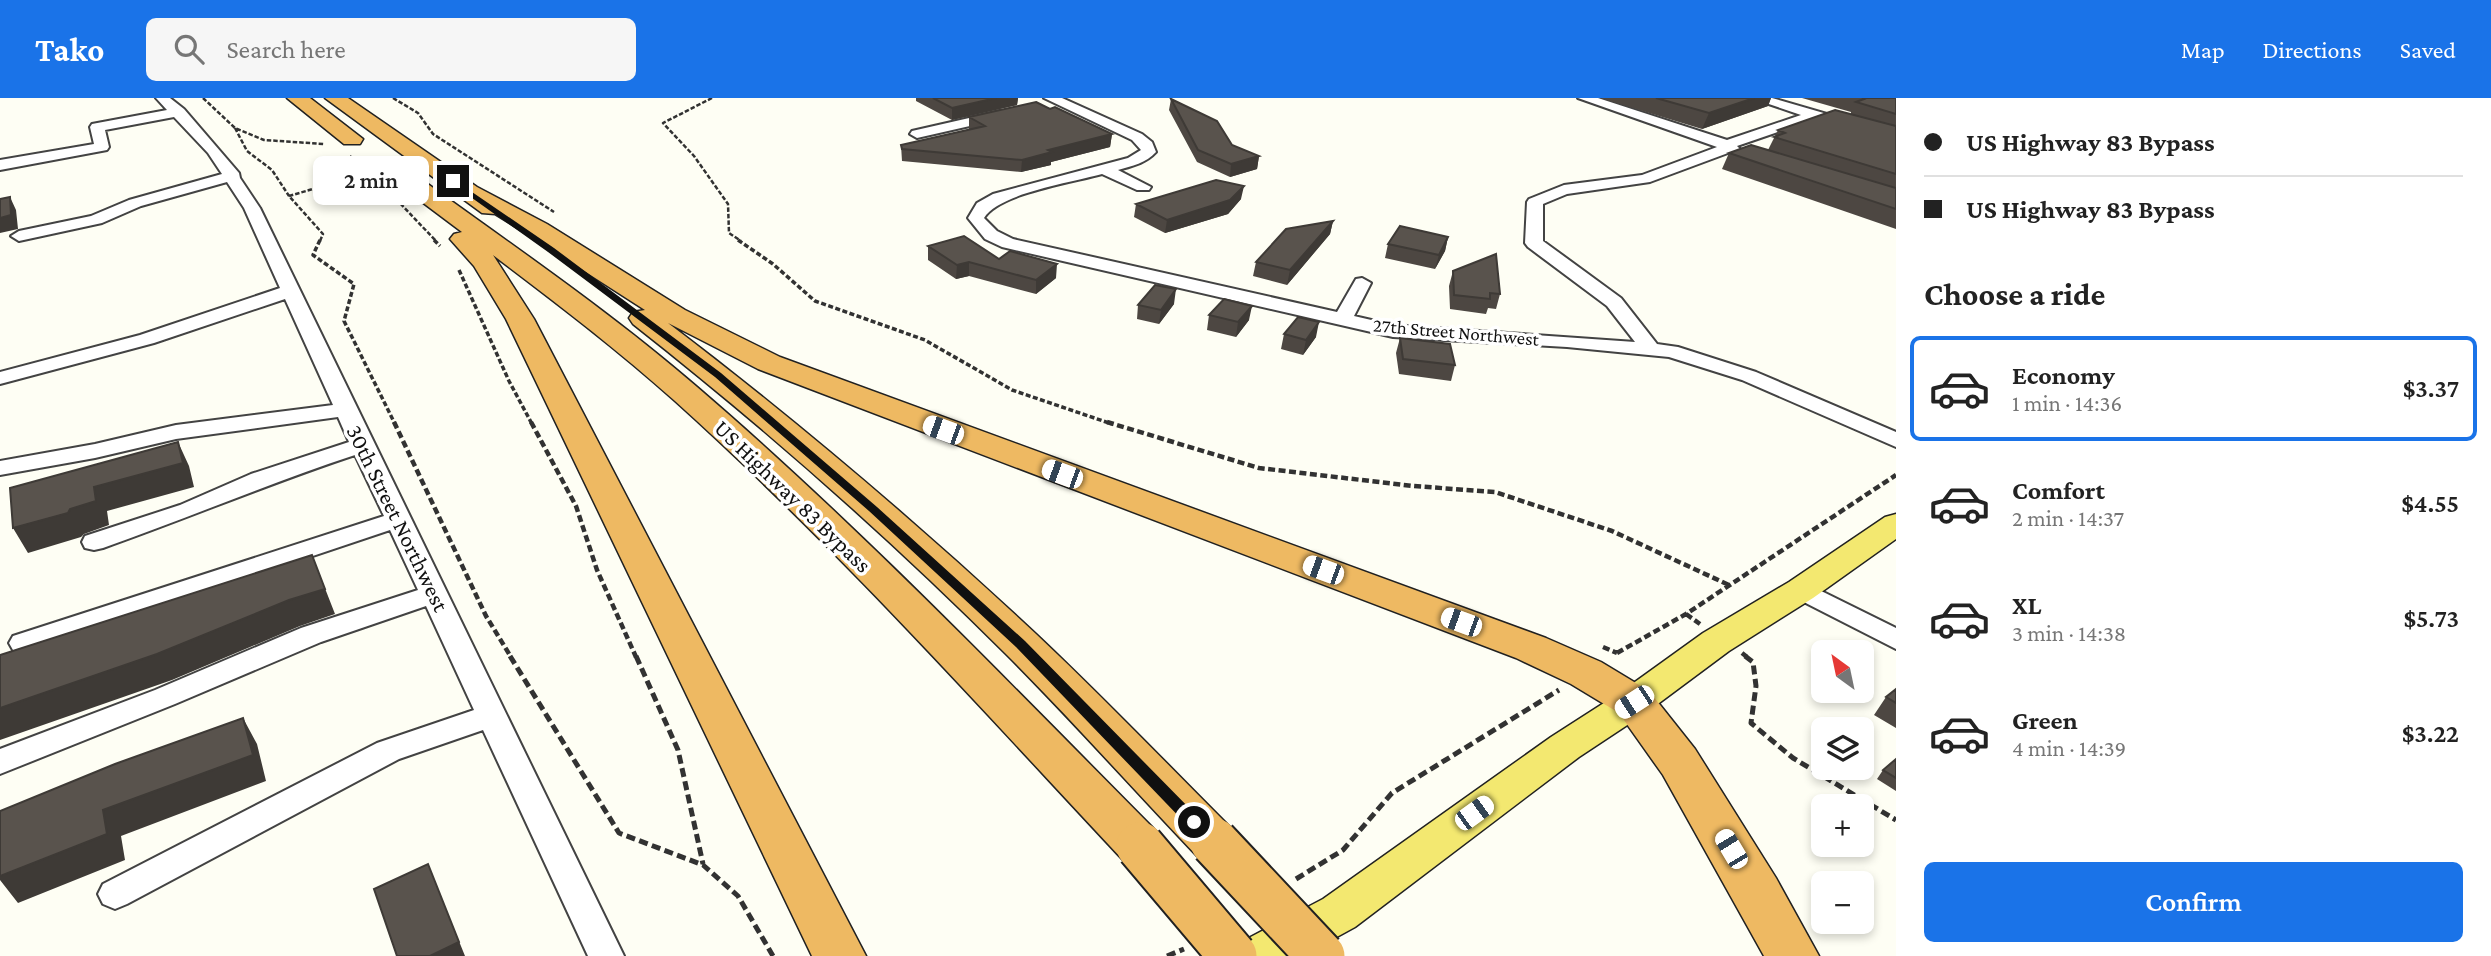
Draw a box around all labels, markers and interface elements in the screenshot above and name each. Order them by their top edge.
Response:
search box [146,18,636,81]
icon: search [170,30,208,68]
text: Tako [35,31,104,68]
text: Search here [226,35,346,64]
text: Map [2181,36,2225,63]
text: Directions [2263,36,2362,63]
text: Saved [2400,36,2456,63]
text: US Highway 83 Bypass [1966,128,2215,157]
callout: 2 min [313,156,428,206]
route end [437,165,469,197]
text: 2 min [344,167,398,193]
text: US Highway 83 Bypass [1966,195,2215,224]
text: Choose a ride [1924,276,2105,312]
street label: 27th Street Northwest [1372,314,1541,350]
icon: car [1928,357,1991,420]
text: Economy [2012,361,2115,390]
text: $3.37 [2403,374,2459,403]
text: 1 min · 14:36 [2012,390,2122,416]
car [920,413,967,447]
street label: US Highway 83 Bypass [709,414,877,578]
street label: 30th Street Northwest [342,420,455,616]
car [1039,457,1086,491]
icon: car [1928,472,1991,535]
text: Comfort [2012,476,2105,505]
text: $4.55 [2401,489,2459,518]
text: 2 min · 14:37 [2012,505,2124,531]
car [1300,553,1347,587]
icon: car [1928,587,1991,650]
text: XL [2012,591,2041,620]
text: $5.73 [2403,604,2459,633]
car [1438,605,1485,639]
text: 3 min · 14:38 [2012,620,2126,646]
north arrow [1811,640,1874,704]
map controls [1811,640,1874,934]
car [1611,682,1658,722]
icon: car [1928,702,1991,765]
text: Green [2012,706,2078,735]
button: layers [1811,717,1874,780]
text: $3.22 [2402,719,2459,748]
text: 4 min · 14:39 [2012,735,2126,761]
car [1451,792,1498,834]
button: + [1811,794,1874,857]
route start [1178,806,1210,838]
car [1712,826,1751,872]
button: Confirm [1924,862,2463,942]
button: − [1811,871,1874,934]

